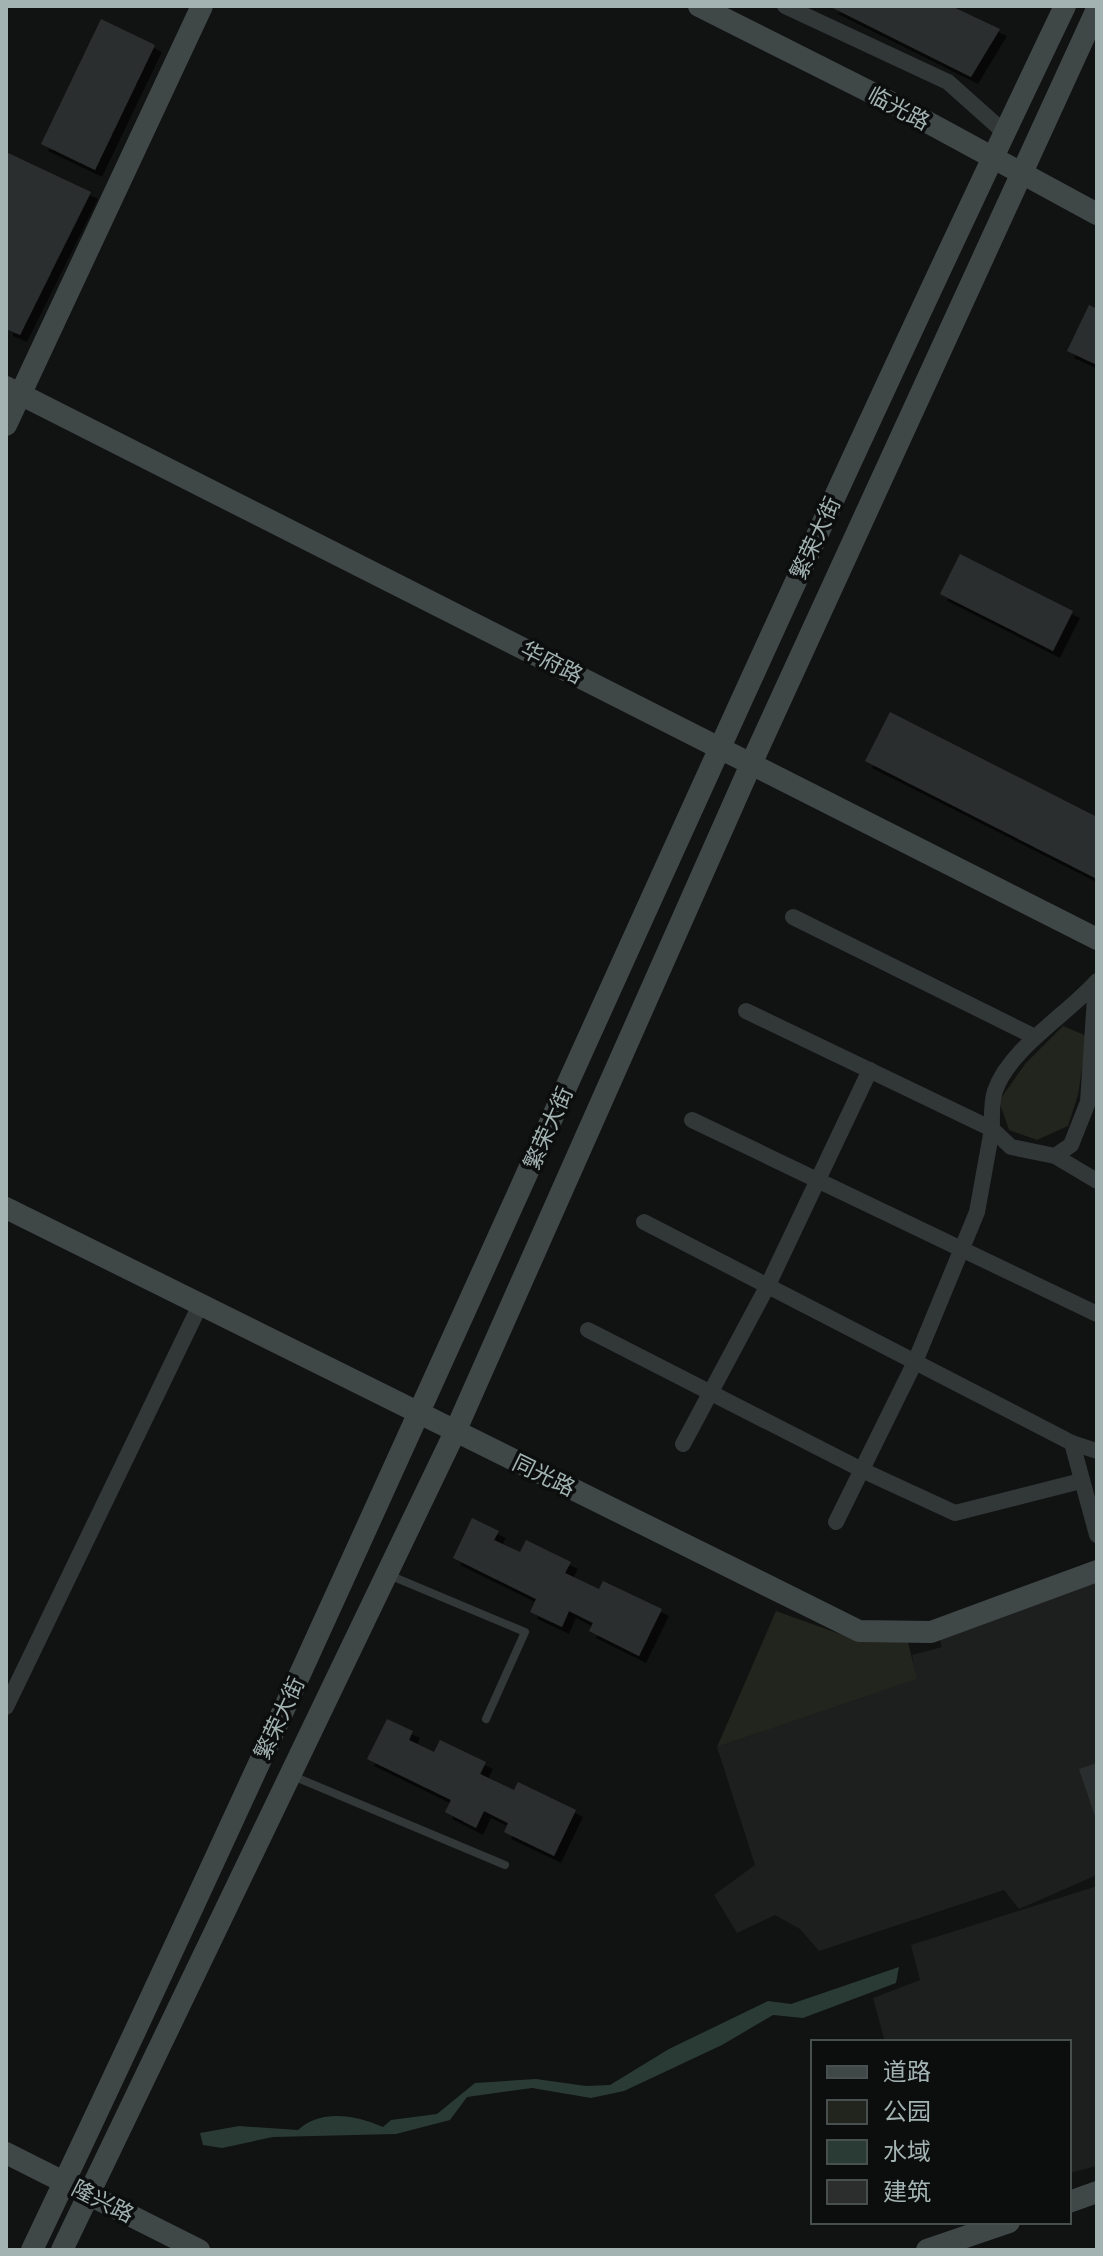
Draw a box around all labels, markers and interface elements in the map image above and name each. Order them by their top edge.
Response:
street label: 临光路 [863,80,935,136]
street label: 繁荣大街 [784,492,846,584]
street label: 华府路 [516,635,588,689]
street label: 繁荣大街 [517,1082,579,1174]
street label: 同光路 [508,1448,580,1502]
street label: 繁荣大街 [248,1672,310,1764]
legend [811,2040,1071,2224]
text: 道路 [883,2056,931,2086]
text: 公园 [883,2096,931,2126]
text: 水域 [883,2136,931,2166]
street label: 隆兴路 [67,2174,139,2228]
text: 建筑 [883,2176,931,2206]

